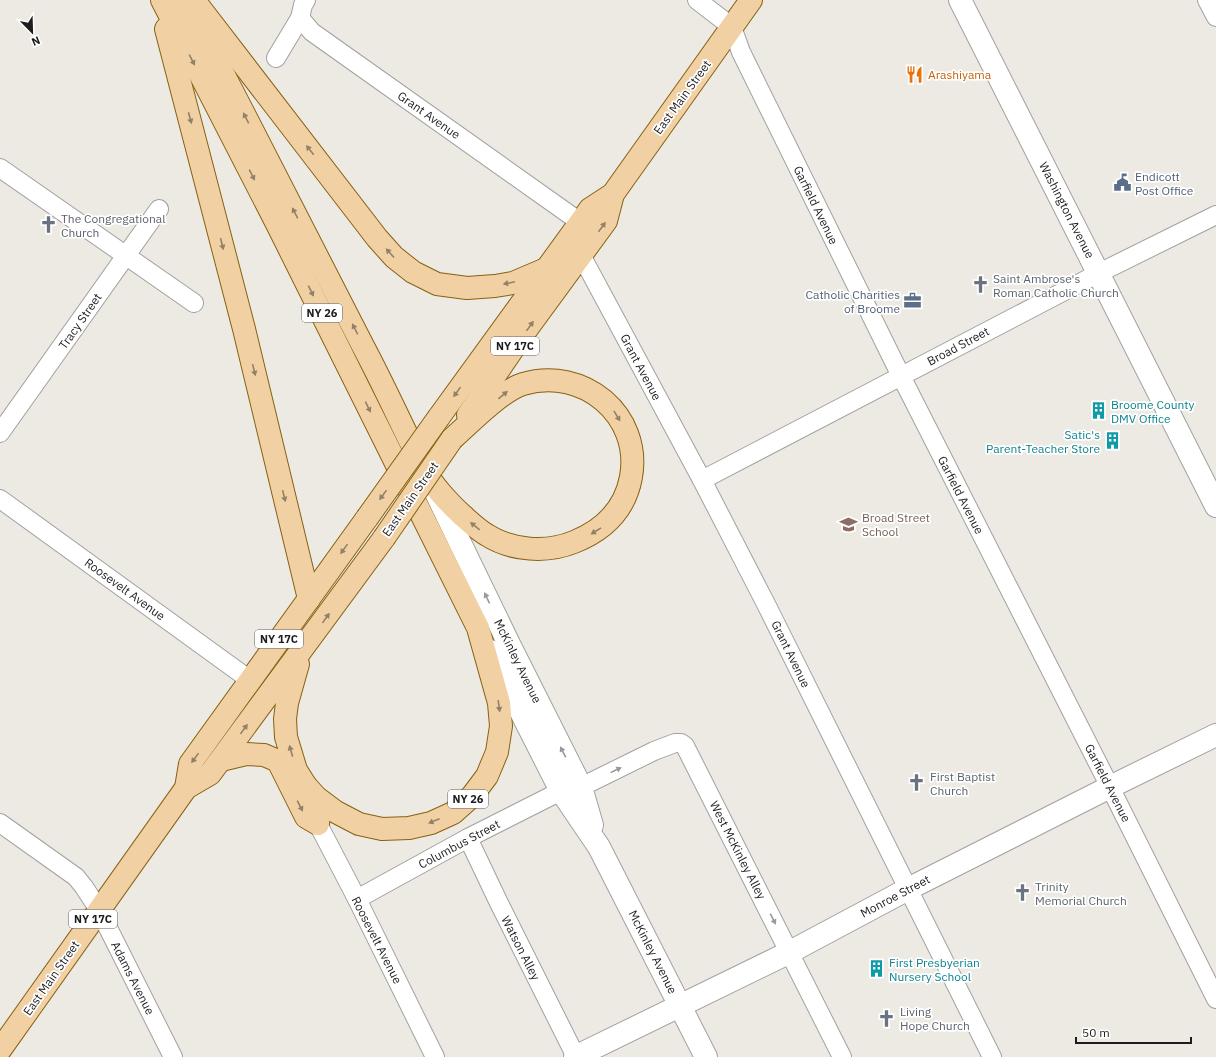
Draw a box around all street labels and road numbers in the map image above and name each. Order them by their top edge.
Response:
street label: East Main Street [650,57,714,137]
street label: Grant Avenue [395,88,464,142]
street label: Washington Avenue [1036,159,1098,261]
street label: Garfield Avenue [790,163,842,247]
street label: Tracy Street [55,290,105,352]
road number: NY 26 [302,304,342,322]
street label: Broad Street [924,323,992,369]
street label: Grant Avenue [617,331,665,403]
road number: NY 17C [491,337,539,355]
street label: Garfield Avenue [935,453,987,537]
street label: East Main Street [379,459,441,539]
street label: Roosevelt Avenue [82,555,169,624]
street label: McKinley Avenue [491,616,545,706]
street label: Grant Avenue [768,618,814,690]
road number: NY 17C [255,630,303,648]
street label: Garfield Avenue [1082,741,1134,825]
road number: NY 26 [448,790,488,808]
street label: West McKinley Alley [707,798,769,902]
street label: Columbus Street [416,816,502,872]
street label: Monroe Street [858,871,932,921]
street label: Roosevelt Avenue [349,894,406,987]
street label: McKinley Avenue [625,908,681,997]
road number: NY 17C [69,910,117,928]
street label: Watson Alley [498,913,544,983]
street label: East Main Street [20,938,82,1018]
street label: Adams Avenue [108,939,158,1018]

